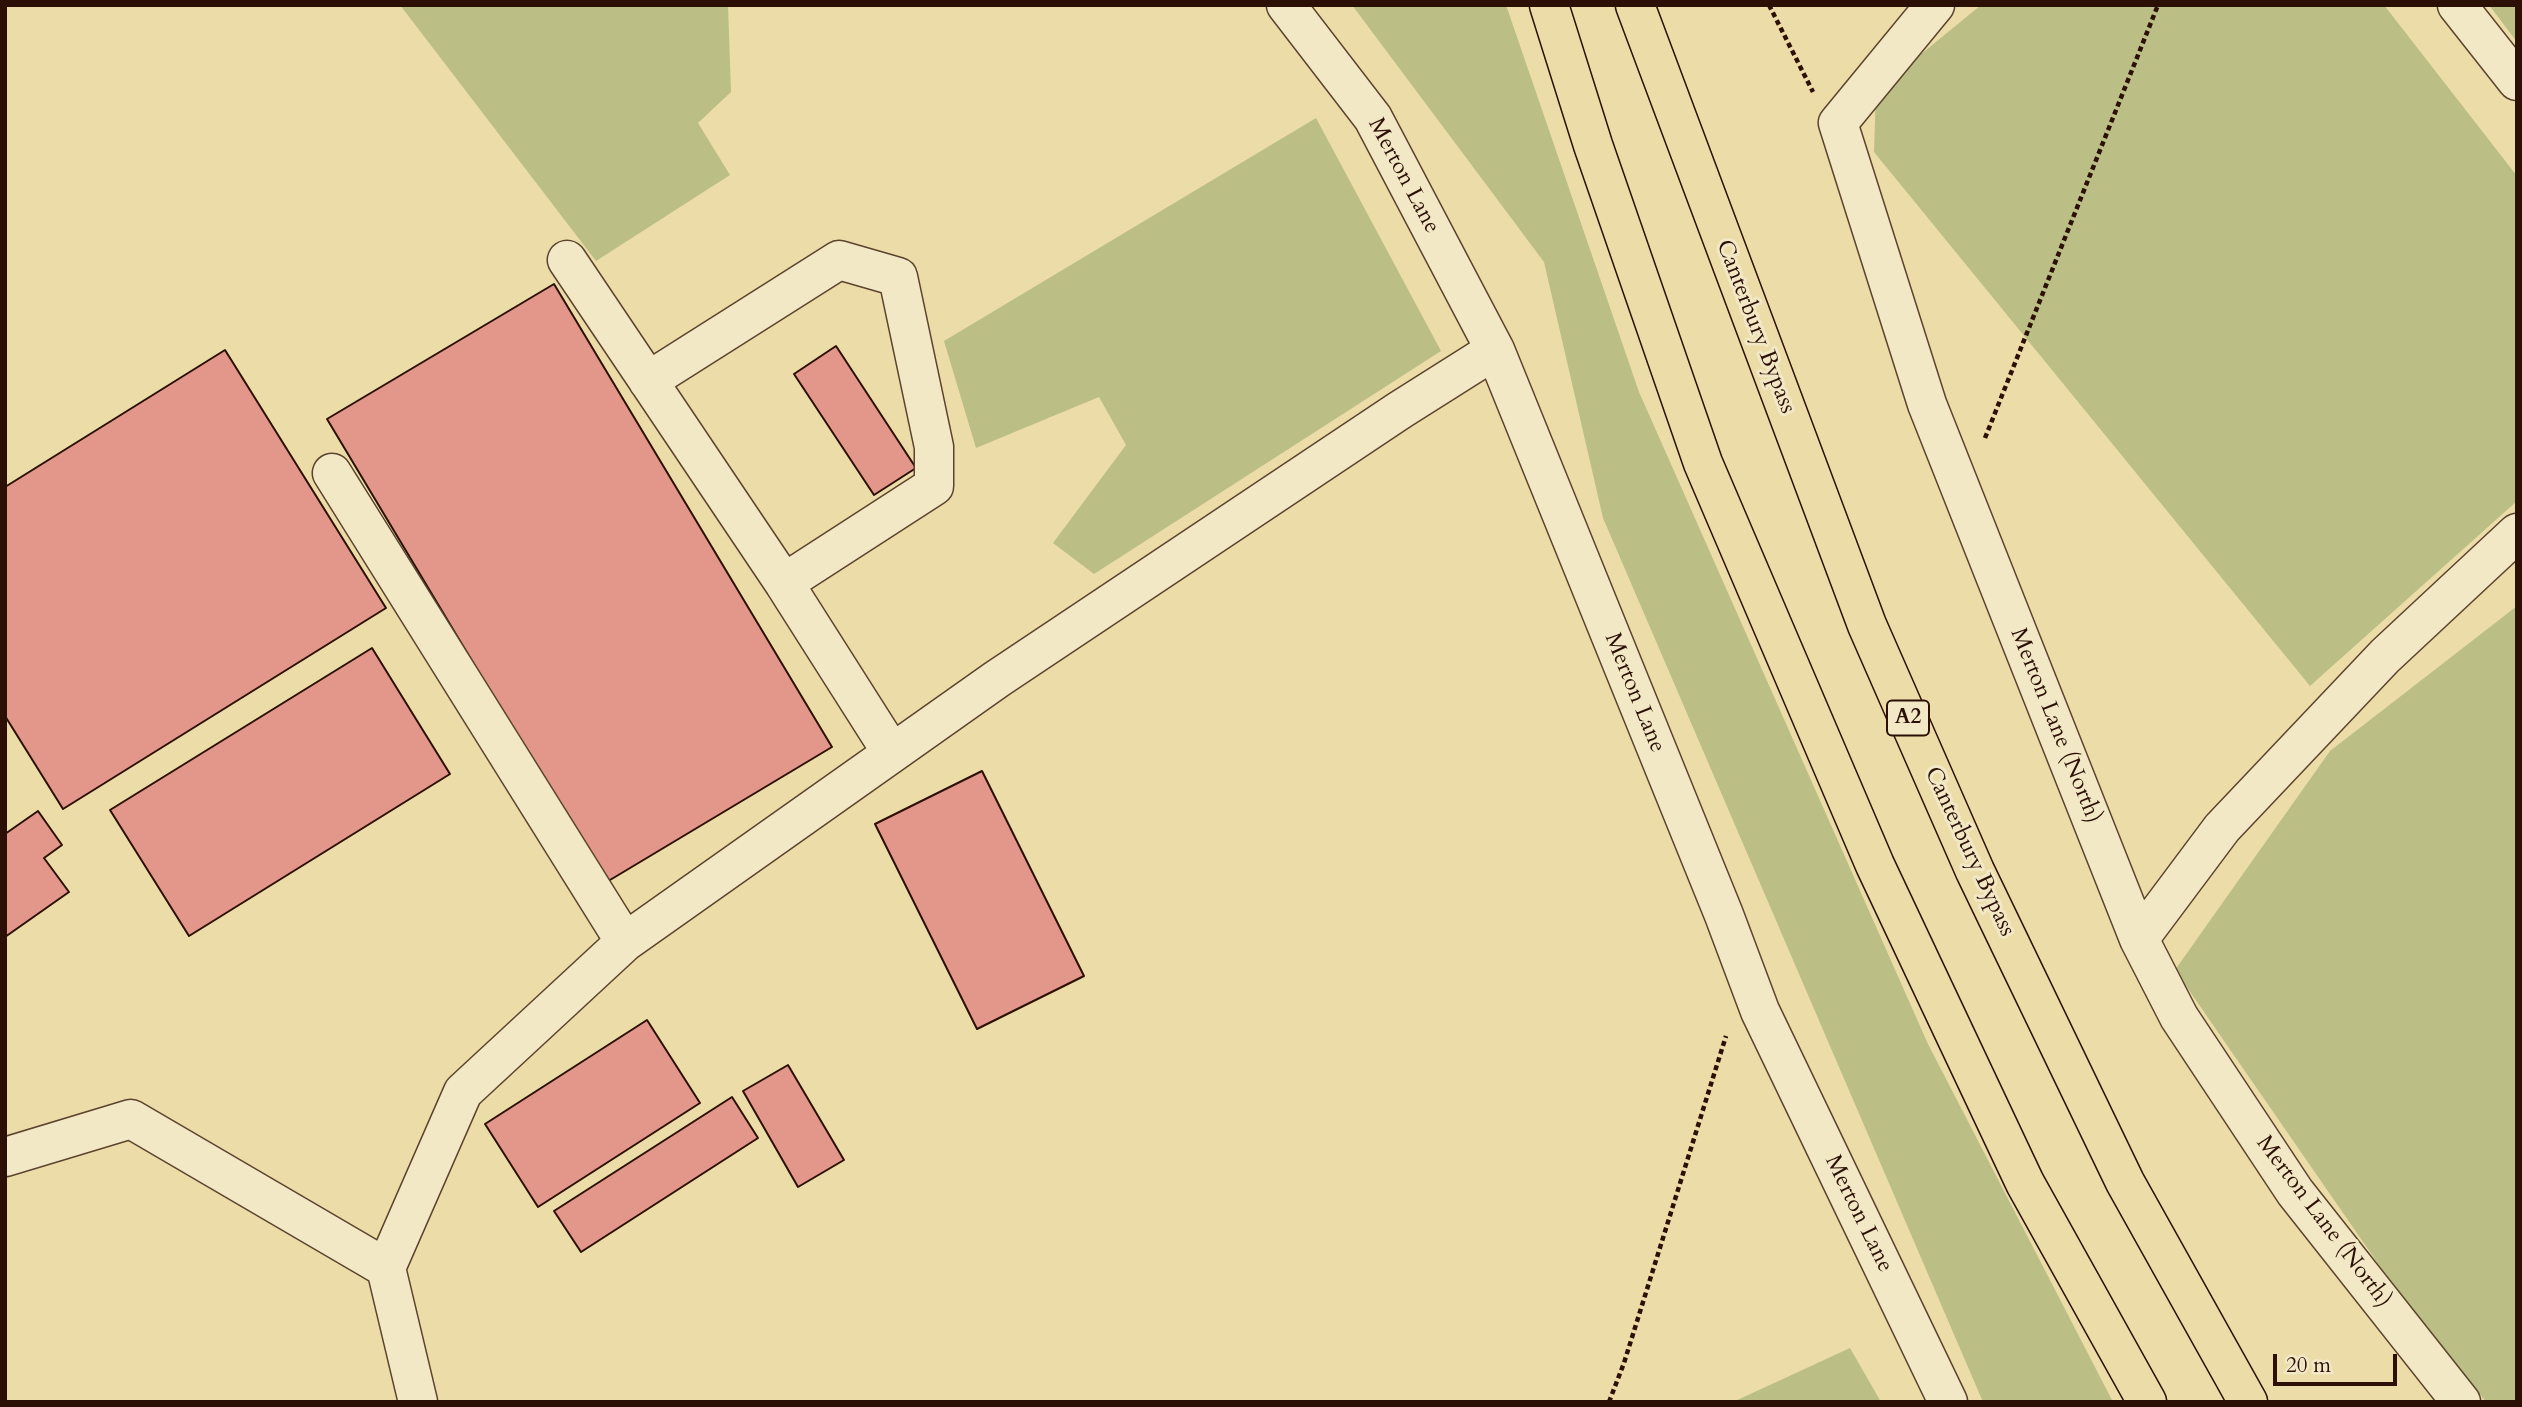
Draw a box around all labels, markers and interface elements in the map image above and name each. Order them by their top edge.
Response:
street label: Merton Lane [1361,114,1445,238]
street label: Canterbury Bypass [1709,236,1801,418]
street label: Merton Lane (North) [2003,624,2107,828]
street label: Merton Lane [1597,629,1671,757]
road number: A2 [1887,700,1929,736]
street label: Canterbury Bypass [1918,763,2020,941]
street label: Merton Lane (North) [2249,1131,2397,1313]
street label: Merton Lane [1818,1151,1898,1277]
scale bar [2277,1340,2401,1384]
text: 20 m [2286,1351,2331,1380]

